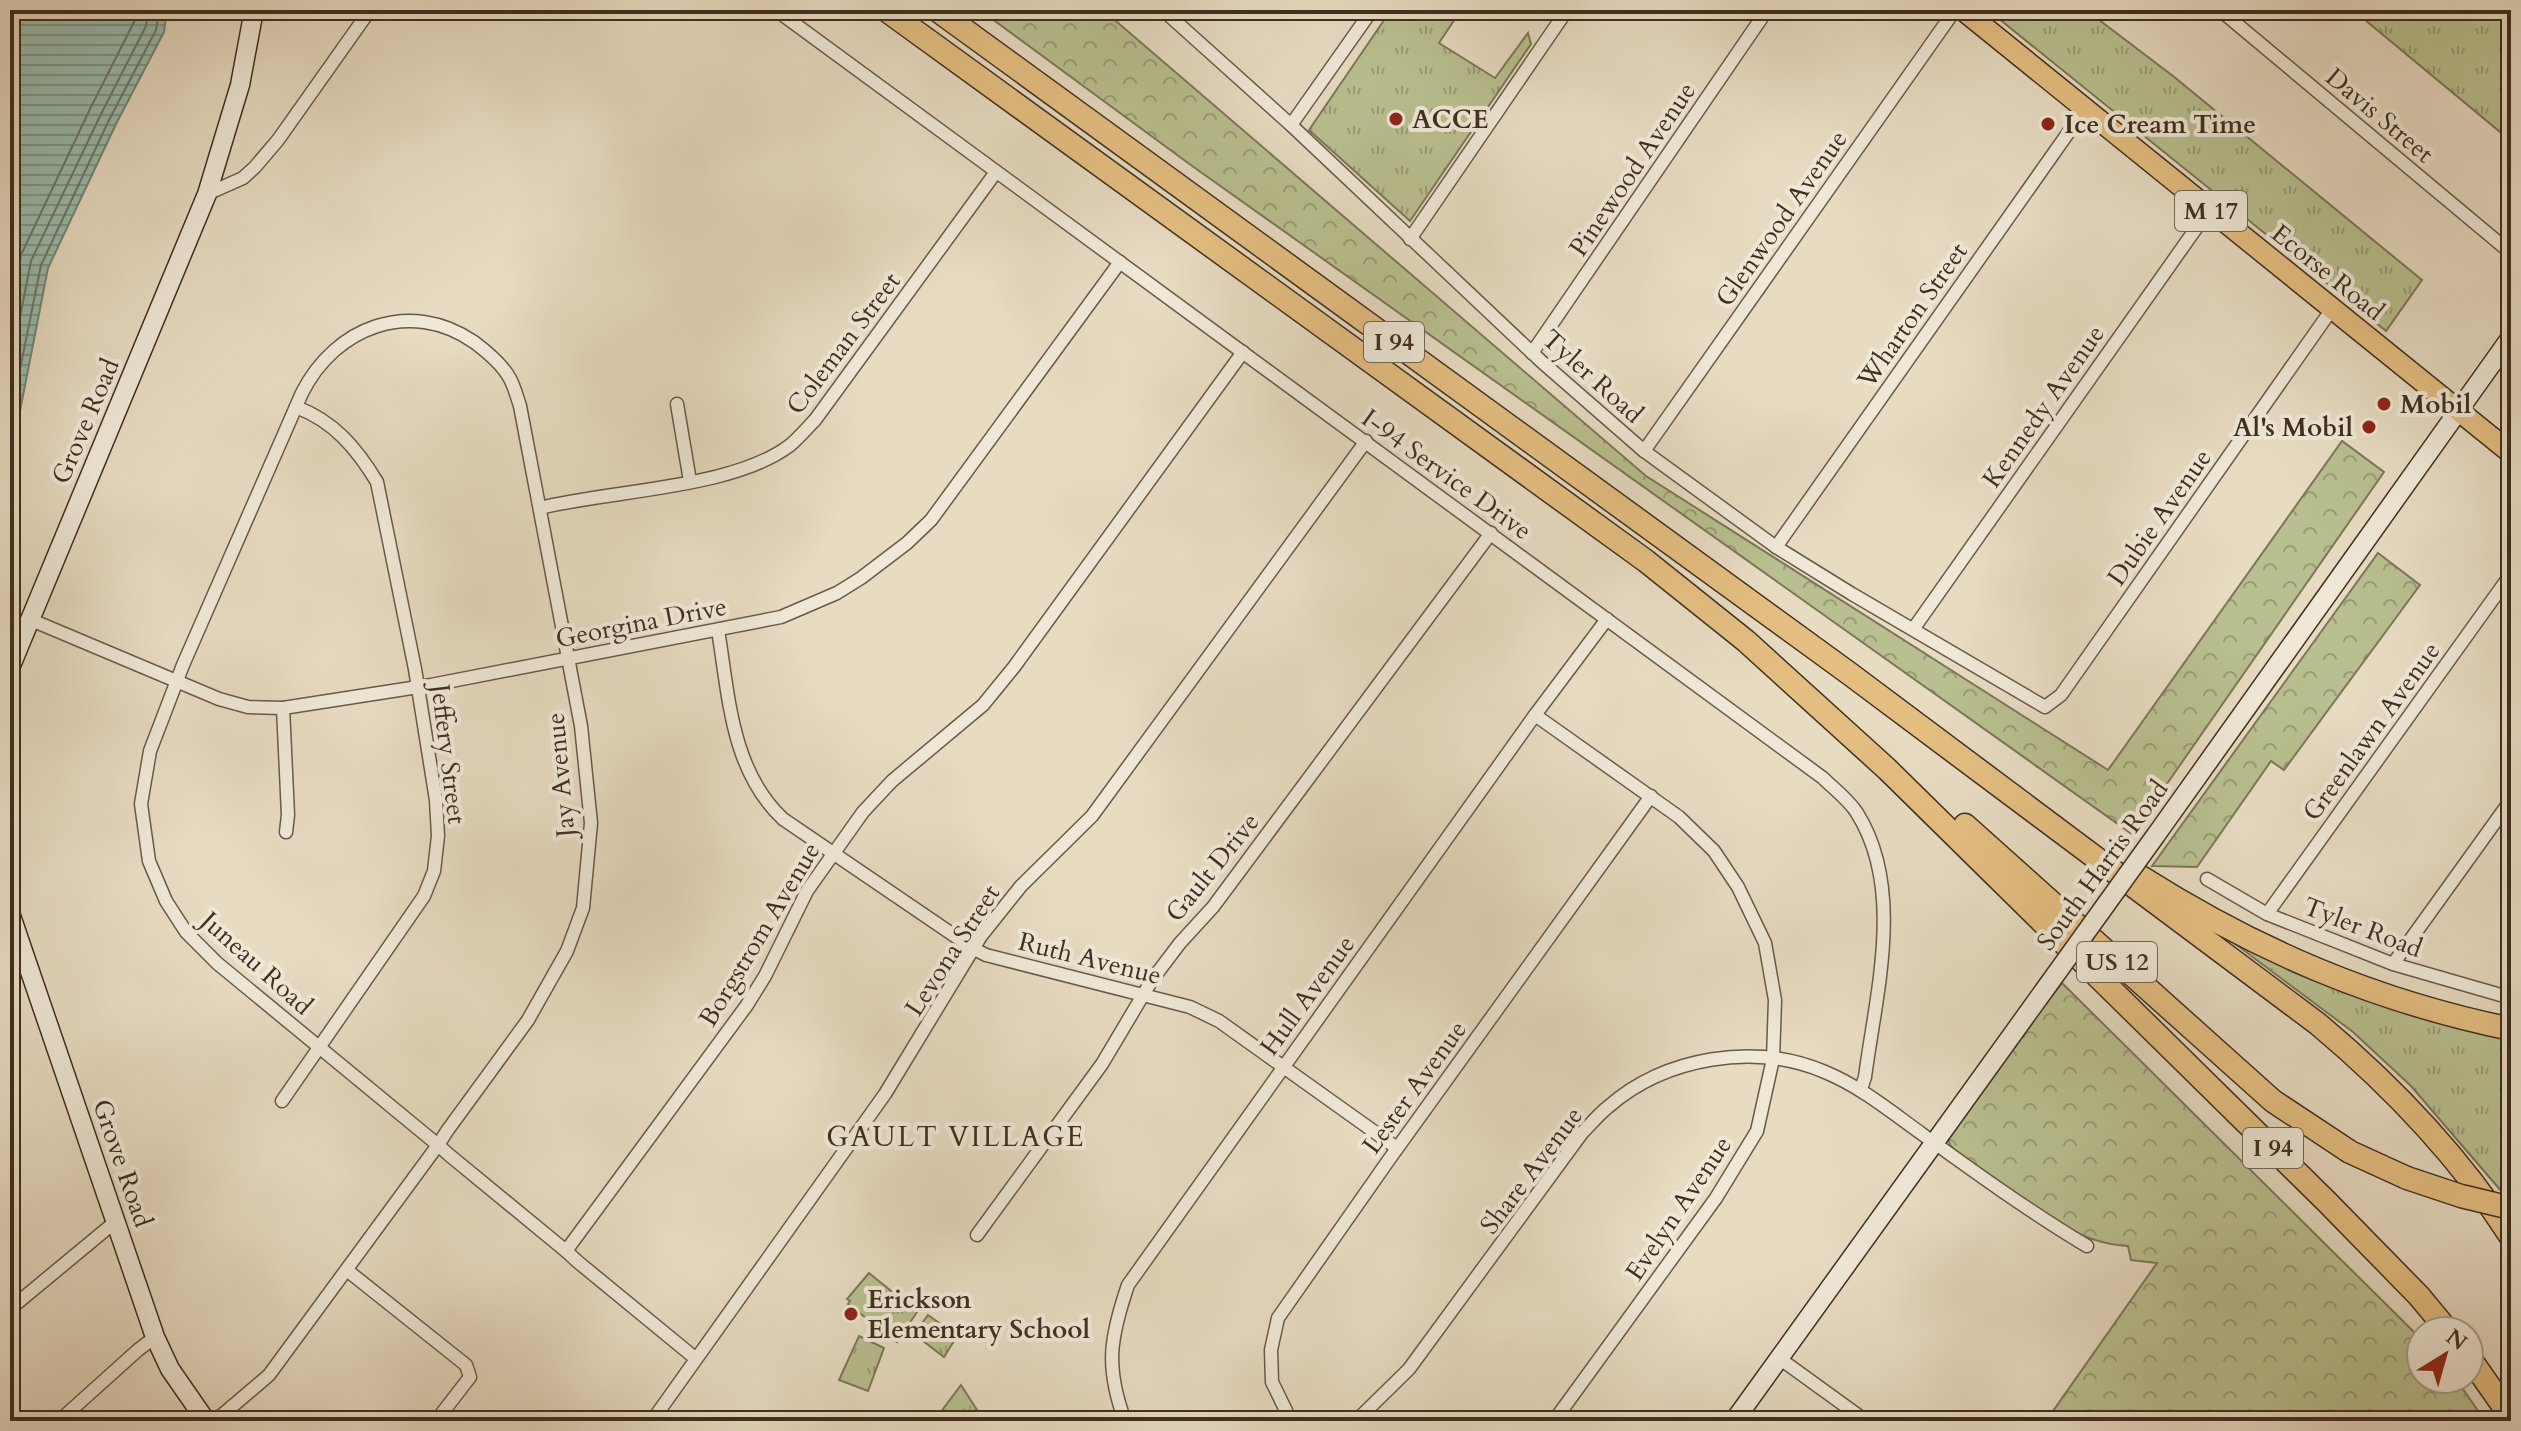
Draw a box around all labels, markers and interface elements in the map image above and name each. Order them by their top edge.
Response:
street label: Davis Street [2318,60,2441,171]
street label: Pinewood Avenue [1561,75,1704,263]
place label: ACCE [1412,102,1489,137]
place label: Ice Cream Time [2064,107,2256,142]
marker: ACCE [1387,110,1405,128]
marker: Ice Cream Time [2039,115,2057,133]
street label: Glenwood Avenue [1707,123,1855,313]
road number: M 17 [2175,191,2247,231]
street label: Ecorse Road [2264,216,2392,329]
street label: Wharton Street [1849,235,1976,396]
street label: Coleman Street [778,265,908,422]
street label: Kennedy Avenue [1974,318,2113,495]
road number: I 94 [1364,322,1424,362]
street label: Tyler Road [1535,322,1651,431]
street label: Grove Road [43,353,128,489]
place label: Mobil [2400,387,2472,422]
marker: Mobil [2375,395,2393,413]
street label: I-94 Service Drive [1355,401,1539,548]
place label: Al's Mobil [2233,410,2353,445]
marker: Al's Mobil [2360,418,2378,436]
street label: Dubie Avenue [2099,442,2220,593]
street label: Georgina Drive [553,589,730,656]
street label: Greenlawn Avenue [2295,635,2448,828]
street label: Jeffery Street [422,678,474,826]
street label: Jay Avenue [538,711,584,843]
street label: South Harris Road [2029,773,2176,958]
street label: Gault Drive [1158,805,1267,929]
street label: Borgstrom Avenue [690,835,828,1033]
street label: Levona Street [897,878,1008,1023]
street label: Tyler Road [2298,889,2428,966]
street label: Juneau Road [190,901,320,1023]
street label: Ruth Avenue [1015,924,1165,993]
street label: Hull Avenue [1252,928,1363,1062]
road number: US 12 [2077,942,2157,982]
street label: Lester Avenue [1354,1013,1475,1161]
street label: Grove Road [84,1094,161,1232]
street label: Share Avenue [1472,1099,1591,1241]
district label: GAULT VILLAGE [826,1118,1086,1156]
road number: I 94 [2243,1128,2303,1168]
street label: Evelyn Avenue [1617,1129,1740,1287]
place label: Erickson Elementary School [867,1282,1091,1347]
marker: Erickson Elementary School [842,1305,860,1323]
north arrow [2405,1315,2485,1395]
text: N [2440,1322,2473,1358]

